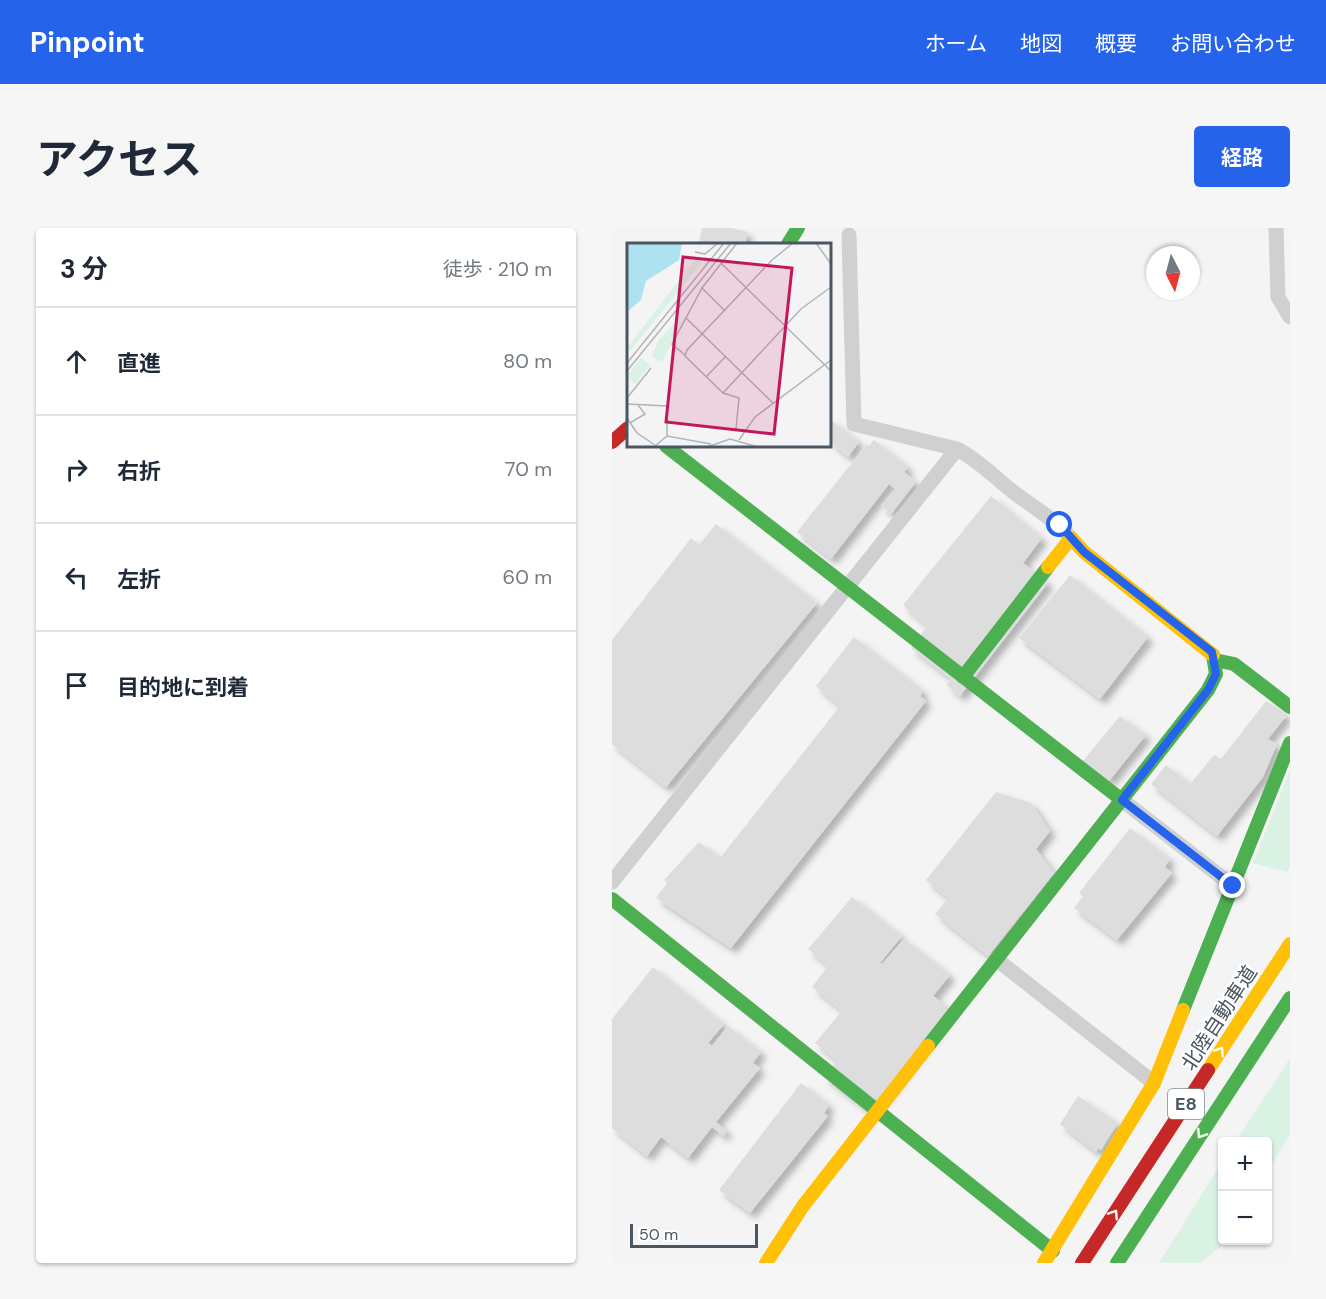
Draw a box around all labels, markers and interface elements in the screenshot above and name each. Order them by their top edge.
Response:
text: Pinpoint [30,24,145,61]
text: ホーム [925,30,987,58]
text: 地図 [1020,30,1062,58]
text: 概要 [1095,30,1137,58]
text: お問い合わせ [1170,30,1296,58]
button: 経路 [1194,126,1290,187]
text: アクセス [36,132,202,187]
inset map [627,243,831,447]
north arrow [1146,246,1200,300]
text: 3 分 [60,252,108,286]
text: 徒歩 · 210 m [443,256,552,282]
icon: ahead [60,345,93,378]
text: 80 m [503,348,552,374]
text: 直進 [117,349,161,378]
icon: right [60,453,93,486]
text: 70 m [505,456,552,482]
text: 右折 [117,457,161,486]
route start [1046,511,1072,537]
icon: left [60,561,93,594]
text: 60 m [503,564,552,590]
text: 左折 [117,565,161,594]
icon: arrive [60,669,93,702]
text: 目的地に到着 [117,673,249,702]
route end [1219,872,1245,898]
street label: 北陸自動車道 [1175,961,1263,1075]
one-way arrow [1213,1046,1224,1057]
road number: E8 [1168,1089,1204,1119]
one-way arrow [1197,1128,1208,1139]
map controls [1218,1137,1272,1245]
button: + [1218,1137,1272,1191]
button: − [1218,1191,1272,1245]
one-way arrow [1107,1210,1118,1221]
scale bar [630,1221,758,1248]
text: 50 m [639,1224,678,1245]

